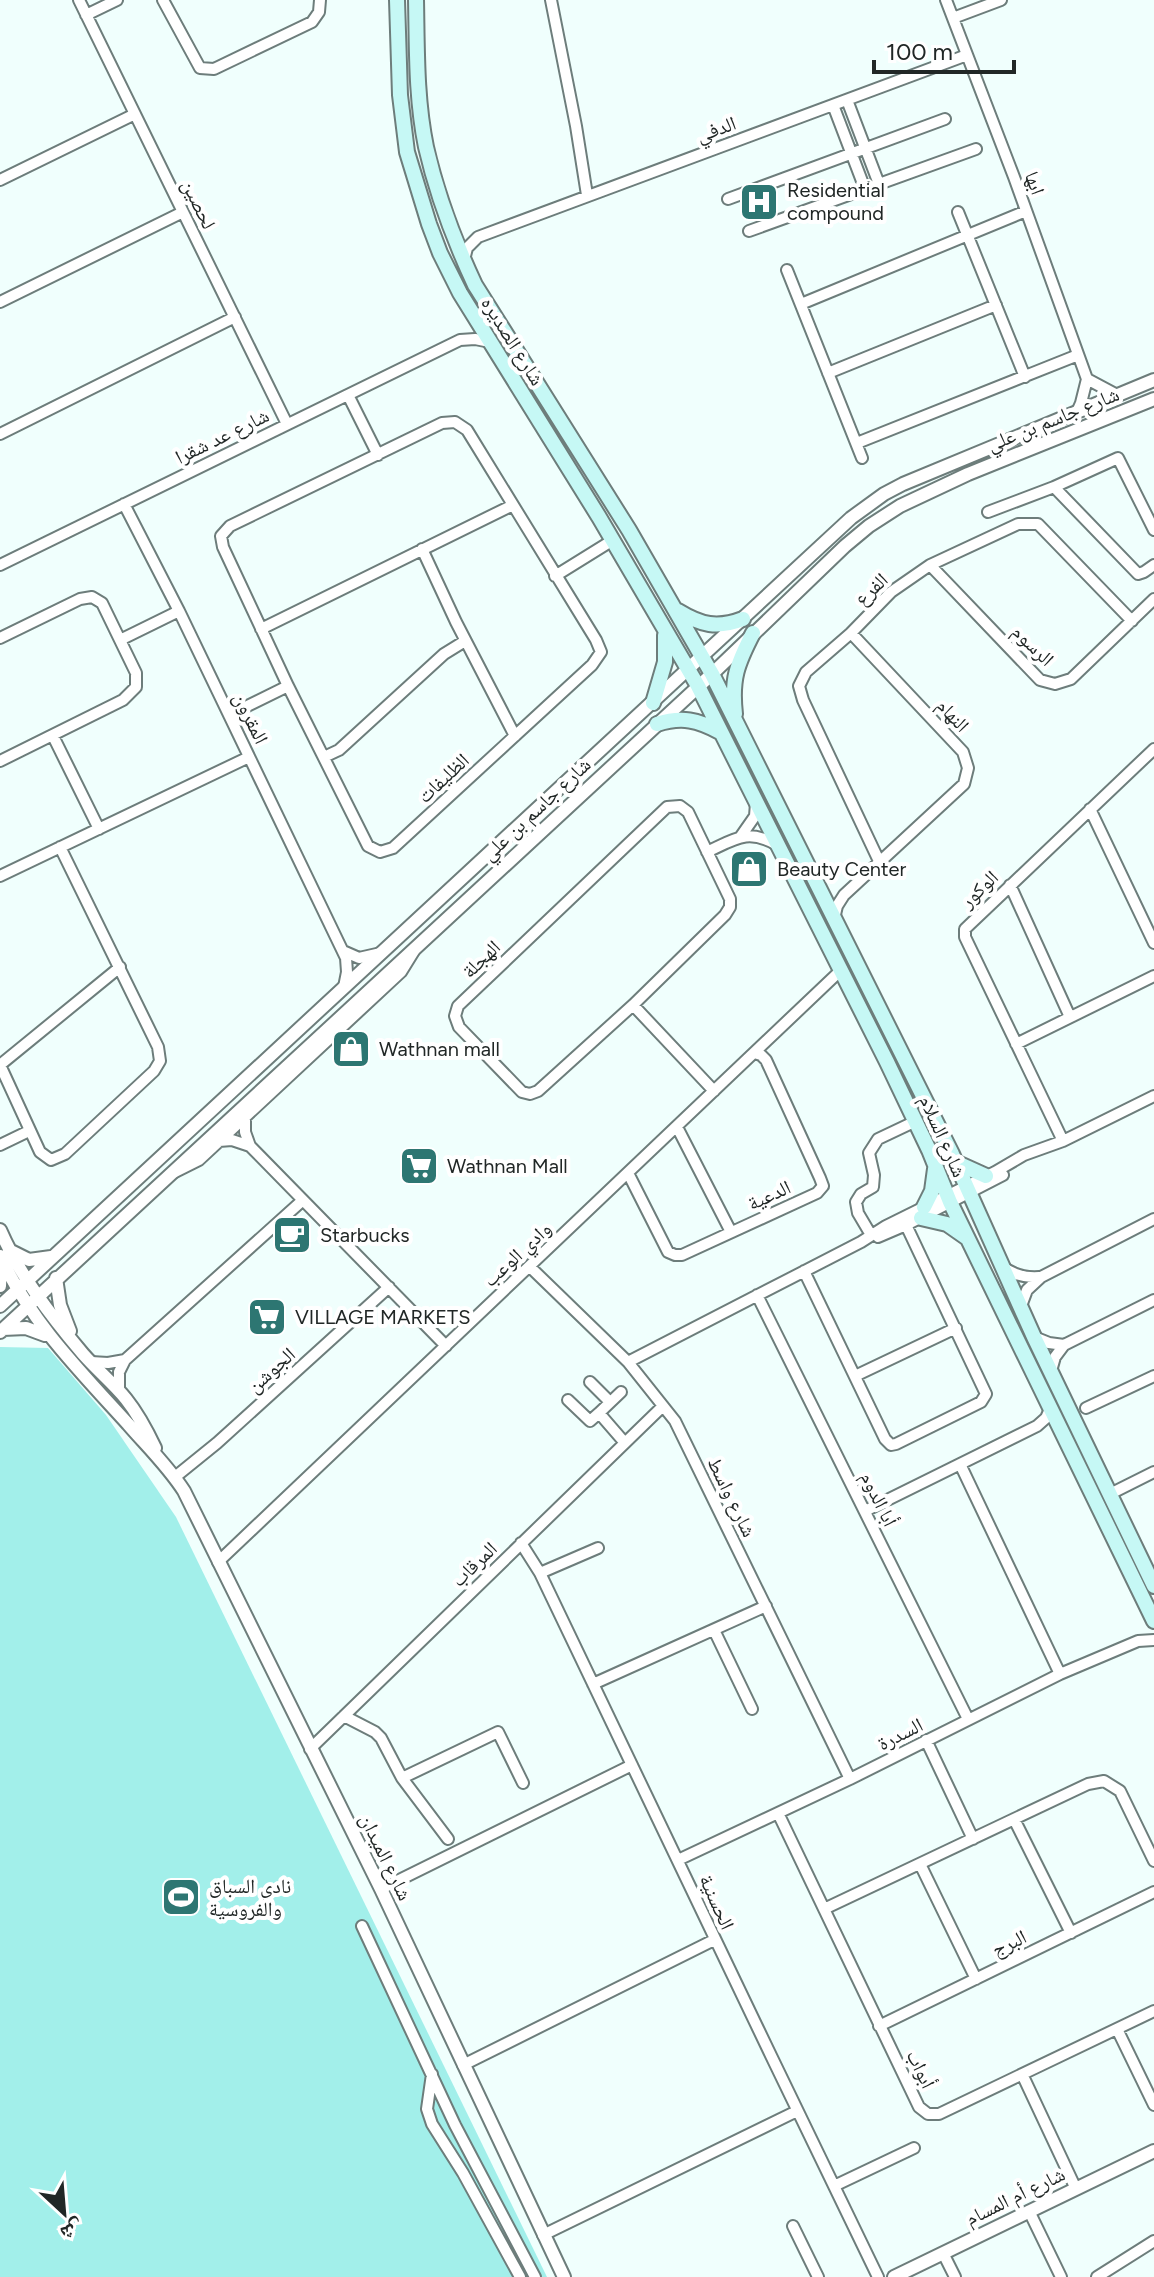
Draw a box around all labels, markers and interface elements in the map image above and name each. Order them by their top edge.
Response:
scale bar [874,24,1014,74]
text: 100 m [886,37,953,66]
street label: الدفي [693,111,741,151]
street label: ابها [1020,168,1050,198]
street label: لحصين [177,175,221,233]
place label: Residential compound [787,178,885,225]
hospital icon: Residential compound [738,181,780,223]
street label: شارع الصديره [475,292,550,390]
street label: شارع جاسم بن علي [983,382,1124,460]
street label: شارع عد شقرا [171,403,273,470]
street label: الفرع [849,568,893,611]
street label: الرسوم [1006,619,1059,672]
street label: المقرون [228,688,274,748]
street label: النهام [930,693,974,738]
street label: الظليفات [412,748,474,808]
street label: شارع جاسم بن علي [477,752,598,869]
shop icon: Beauty Center [728,848,770,890]
place label: Beauty Center [777,857,906,881]
street label: الوكور [954,865,1003,914]
street label: الهجلة [457,935,505,983]
shop icon: Wathnan mall [330,1028,372,1070]
place label: Wathnan mall [379,1037,500,1061]
street label: شارع السلام [912,1091,972,1182]
supermarket icon: Wathnan Mall [398,1145,440,1187]
place label: Wathnan Mall [447,1154,568,1178]
street label: الدعية [744,1175,794,1215]
cafe icon: Starbucks [271,1214,313,1256]
street label: وادي الوعب [478,1216,559,1295]
place label: Starbucks [320,1223,409,1247]
supermarket icon: VILLAGE MARKETS [246,1296,288,1338]
place label: VILLAGE MARKETS [295,1305,470,1329]
street label: الجوشن [242,1342,300,1398]
street label: شارع واسط [702,1453,762,1541]
street label: أبا الدوم [854,1468,902,1531]
street label: المرقاب [446,1537,502,1591]
street label: السدرة [873,1712,927,1756]
street label: شارع الميدان [354,1810,417,1905]
street label: الحسنية [694,1871,740,1933]
place label: نادي السباق والفروسية [209,1874,291,1921]
sports icon: نادي السباق والفروسية [160,1876,202,1918]
street label: البرج [988,1924,1031,1962]
street label: أبواب [901,2046,941,2092]
street label: شارع أم المسام [961,2162,1070,2232]
north arrow [24,2173,104,2253]
text: ش [56,2213,89,2248]

